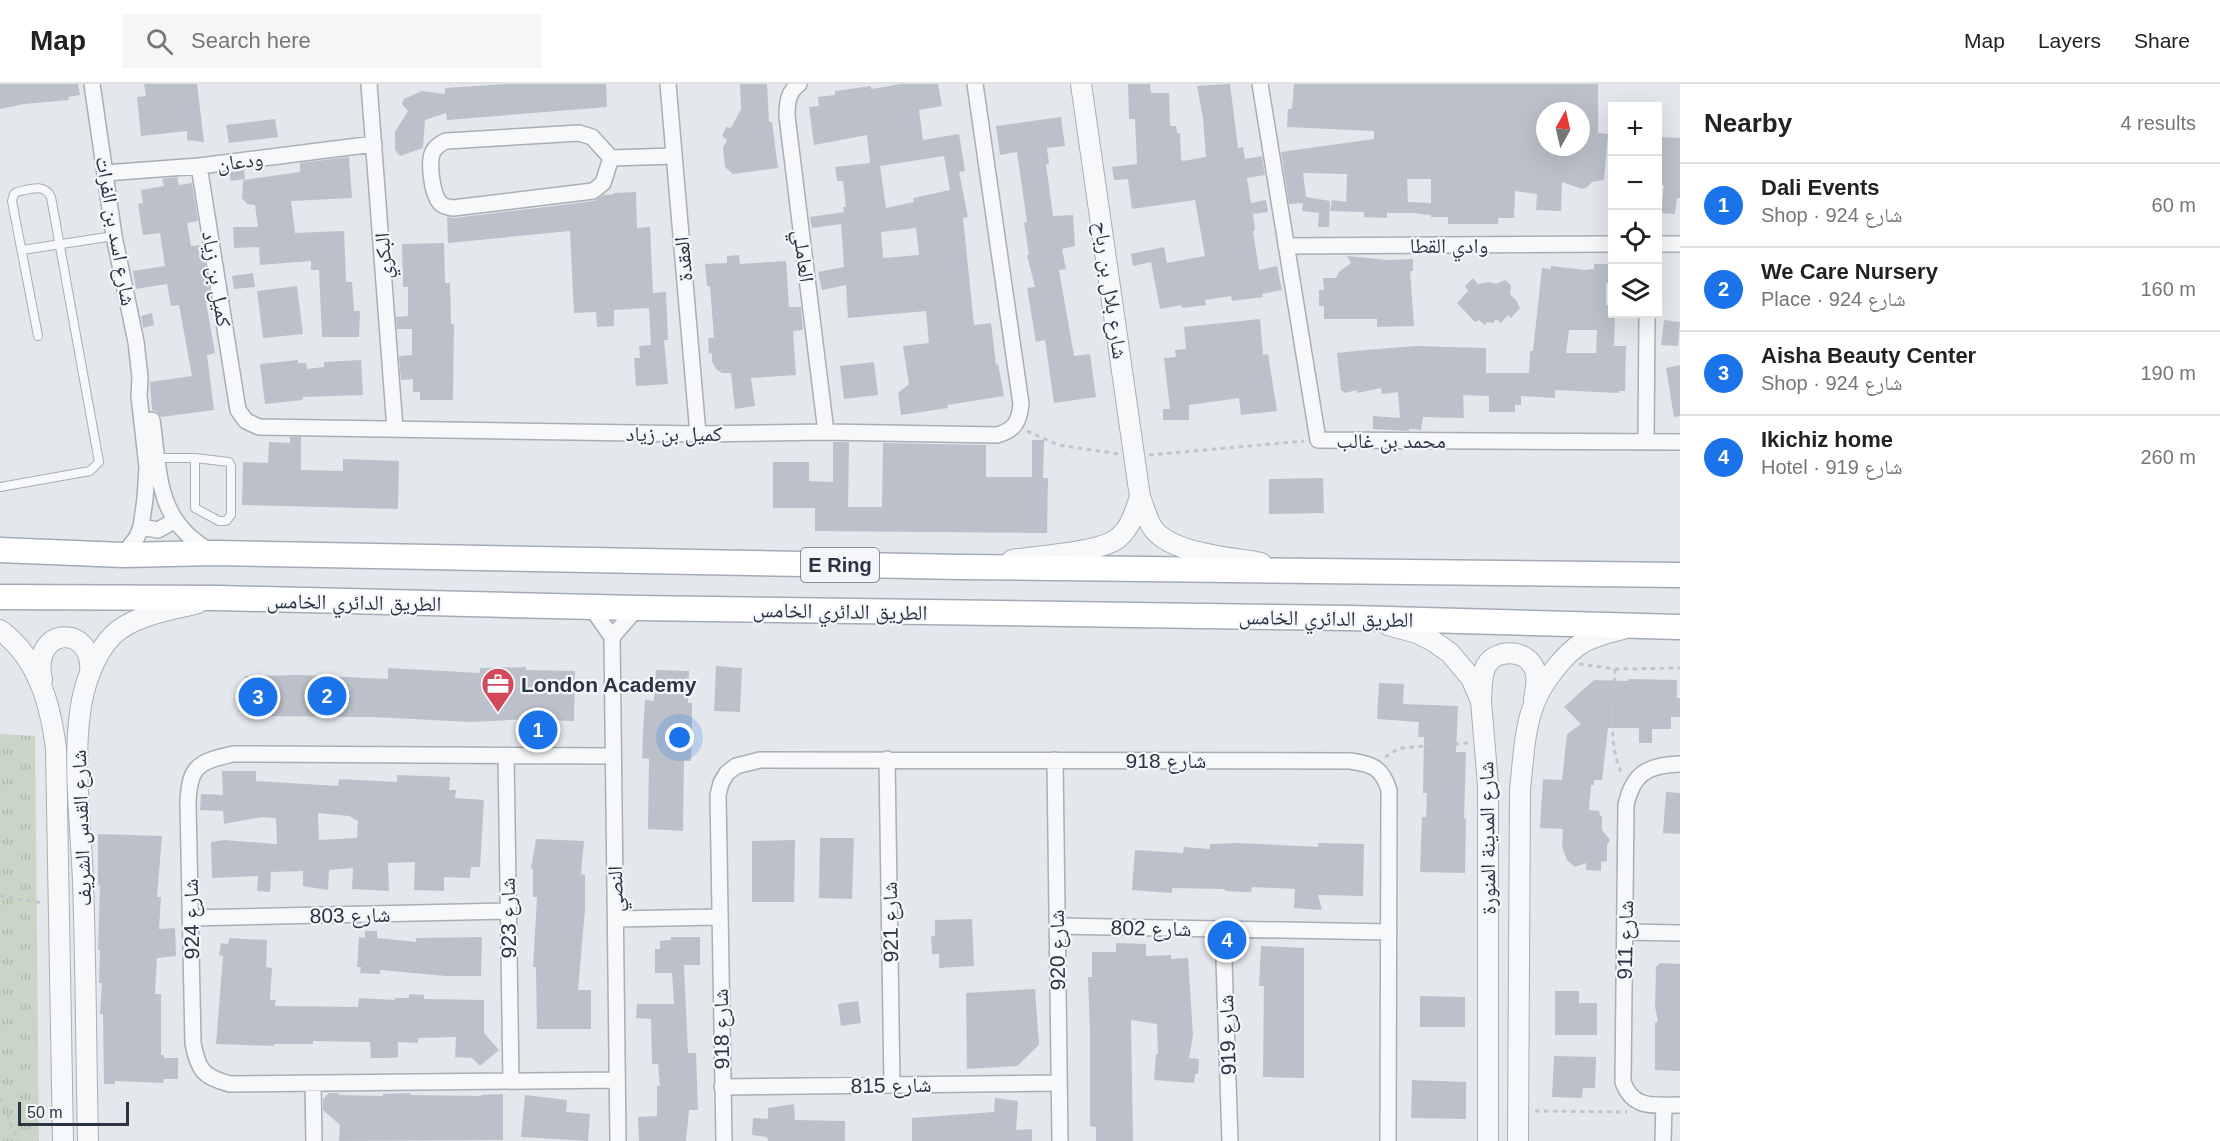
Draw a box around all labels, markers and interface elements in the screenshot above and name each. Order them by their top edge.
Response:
search box [122,14,542,68]
text: Map [30,25,86,56]
icon: search [143,25,176,58]
text: Search here [191,28,311,53]
text: Map [1964,29,2005,52]
text: Layers [2038,29,2101,52]
text: Share [2134,29,2190,52]
north arrow [1536,102,1590,156]
map controls [1608,102,1662,318]
button: + [1608,102,1662,156]
text: Nearby [1704,108,1792,138]
text: 4 results [2120,112,2196,134]
street label: ودعان [215,147,265,176]
street label: شارع اسد بن الفرات [90,154,140,308]
button: − [1608,156,1662,210]
text: Dali Events [1761,175,1880,200]
text: 1 [1718,194,1729,216]
text: 60 m [2152,194,2196,216]
text: Shop · شارع 924 [1761,204,1902,226]
button: locate [1608,210,1662,264]
street label: شارع بلال بن رباح [1088,220,1132,361]
street label: العاملي [784,228,819,284]
street label: كميل بن زياد [196,230,236,329]
street label: البكري [370,232,401,280]
street label: وادي القطا [1410,234,1488,262]
street label: العقدة [670,236,696,282]
text: We Care Nursery [1761,259,1938,284]
button: layers [1608,264,1662,318]
text: 2 [1718,278,1729,300]
text: 160 m [2140,278,2196,300]
text: Place · شارع 924 [1761,288,1906,310]
text: Aisha Beauty Center [1761,343,1976,368]
text: 3 [1718,362,1729,384]
text: 190 m [2140,362,2196,384]
text: Shop · شارع 924 [1761,372,1902,394]
street label: كميل بن زياد [626,422,722,447]
text: Ikichiz home [1761,427,1893,452]
street label: محمد بن غالب [1336,429,1446,454]
text: 4 [1718,446,1729,468]
text: 260 m [2140,446,2196,468]
text: Hotel · شارع 919 [1761,456,1902,478]
road number: E Ring [801,548,879,582]
street label: الطريق الدائري الخامس [266,589,442,620]
street label: الطريق الدائري الخامس [752,598,928,629]
street label: الطريق الدائري الخامس [1238,605,1414,636]
office icon: London Academy [480,666,516,713]
place label: London Academy [521,673,697,696]
pin: 3 [238,674,278,720]
pin: 2 [308,674,346,718]
pin: 1 [518,708,558,752]
your location [665,723,694,752]
street label: شارع القدس الشريف [67,749,97,907]
street label: شارع 918 [1126,749,1206,774]
street label: شارع المدينة المنورة [1474,761,1502,915]
street label: النصي [603,866,632,912]
street label: شارع 923 [496,877,522,959]
street label: شارع 924 [179,878,205,960]
street label: شارع 921 [878,881,904,963]
street label: شارع 911 [1613,900,1639,980]
street label: شارع 803 [309,903,391,929]
street label: شارع 920 [1045,909,1071,991]
street label: شارع 802 [1110,916,1192,942]
pin: 4 [1208,918,1246,962]
street label: شارع 918 [709,988,735,1070]
street label: شارع 919 [1214,994,1242,1076]
street label: شارع 815 [850,1073,932,1099]
scale bar [18,1099,129,1126]
text: 50 m [27,1104,63,1121]

